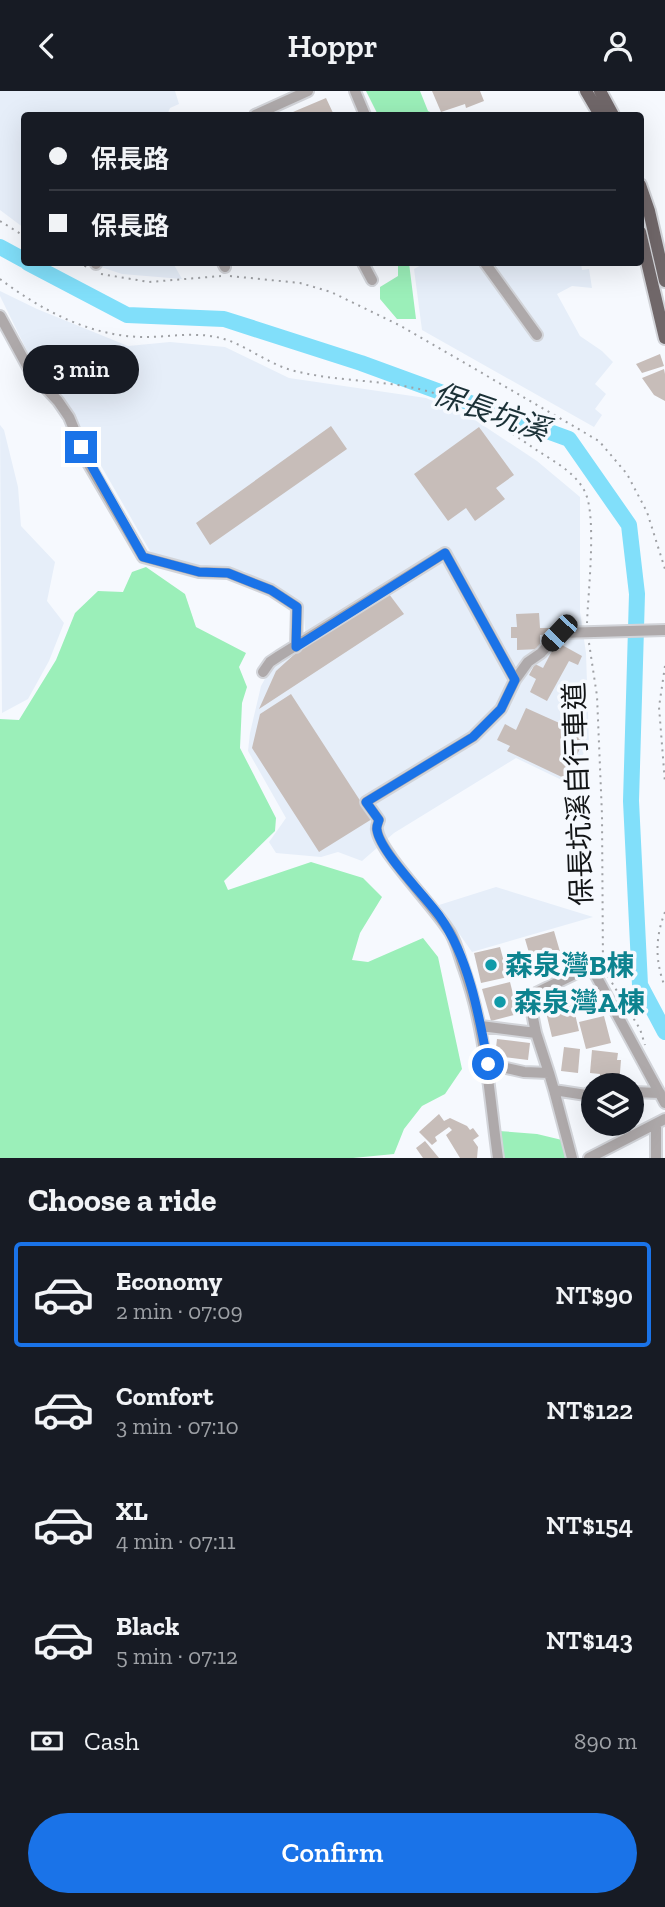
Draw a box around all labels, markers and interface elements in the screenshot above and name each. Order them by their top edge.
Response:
icon: back [28,27,66,65]
text: Hoppr [287,27,378,65]
icon: person [599,27,637,65]
text: 保長路 [91,143,169,175]
text: 保長路 [91,210,169,242]
callout: 3 min [23,345,139,395]
text: 3 min [53,355,109,383]
water label: 保長坑溪 [428,375,557,450]
route end [65,431,97,463]
car [537,610,582,656]
street label: 保長坑溪自行車道 [558,681,598,907]
place label: 森泉灣B棟 [505,949,634,982]
marker: 森泉灣B棟 [483,957,499,973]
place label: 森泉灣A棟 [514,986,645,1019]
marker: 森泉灣A棟 [492,994,508,1010]
route start [472,1048,504,1080]
map controls [581,1073,644,1136]
button: layers [581,1073,644,1136]
text: Choose a ride [28,1181,216,1219]
icon: car [32,1263,95,1326]
text: Economy [116,1265,222,1297]
text: NT$90 [555,1279,633,1311]
text: 2 min · 07:09 [116,1297,243,1325]
icon: car [32,1378,95,1441]
text: Comfort [116,1380,213,1412]
text: NT$122 [546,1394,633,1426]
text: 3 min · 07:10 [116,1412,239,1440]
icon: car [32,1493,95,1556]
text: XL [116,1495,148,1527]
text: NT$154 [546,1509,633,1541]
text: 4 min · 07:11 [116,1527,236,1555]
icon: car [32,1608,95,1671]
text: Black [116,1610,179,1642]
text: NT$143 [546,1624,633,1656]
text: 5 min · 07:12 [116,1642,238,1670]
icon: cash [28,1722,66,1760]
text: Cash [84,1725,139,1757]
text: 890 m [574,1727,637,1755]
button: Confirm [28,1813,637,1893]

